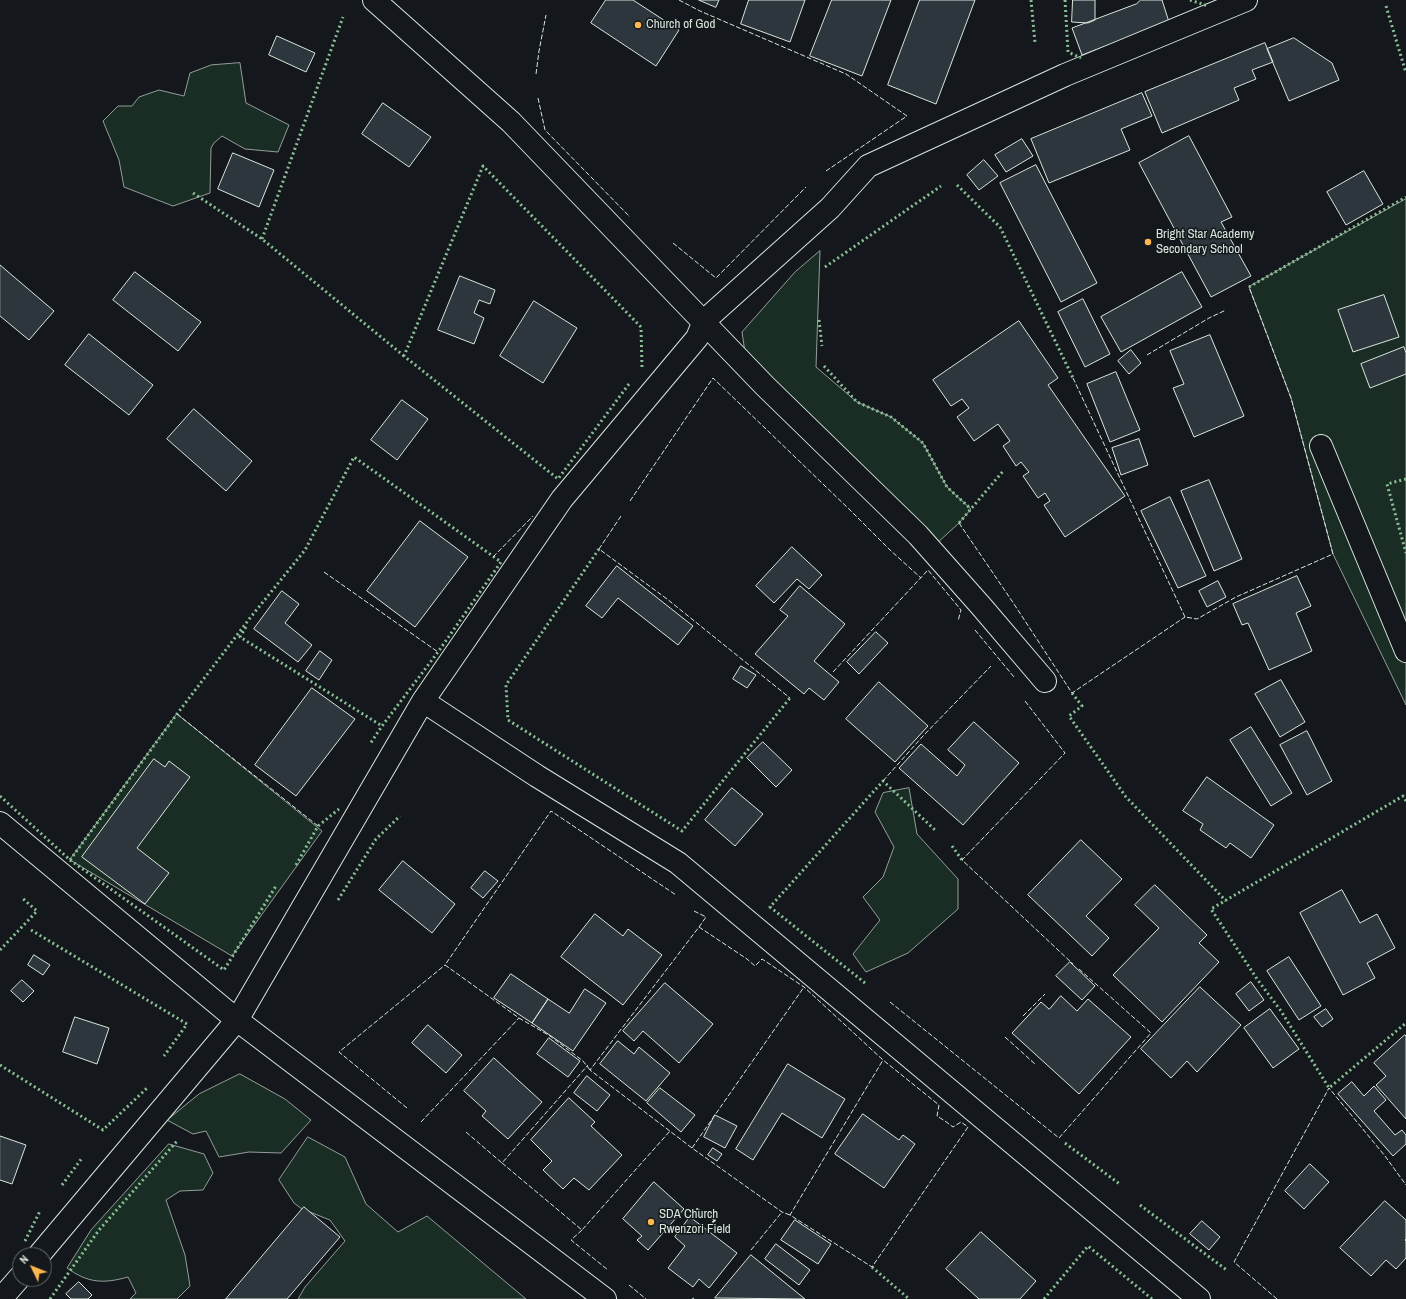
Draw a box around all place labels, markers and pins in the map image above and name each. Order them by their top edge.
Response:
place label: Church of God [646,17,715,33]
marker: Church of God [633,20,643,30]
place label: Bright Star Academy Secondary School [1156,227,1254,258]
marker: Bright Star Academy Secondary School [1143,237,1153,247]
place label: SDA Church Rwenzori Field [659,1207,731,1238]
marker: SDA Church Rwenzori Field [646,1217,656,1227]

